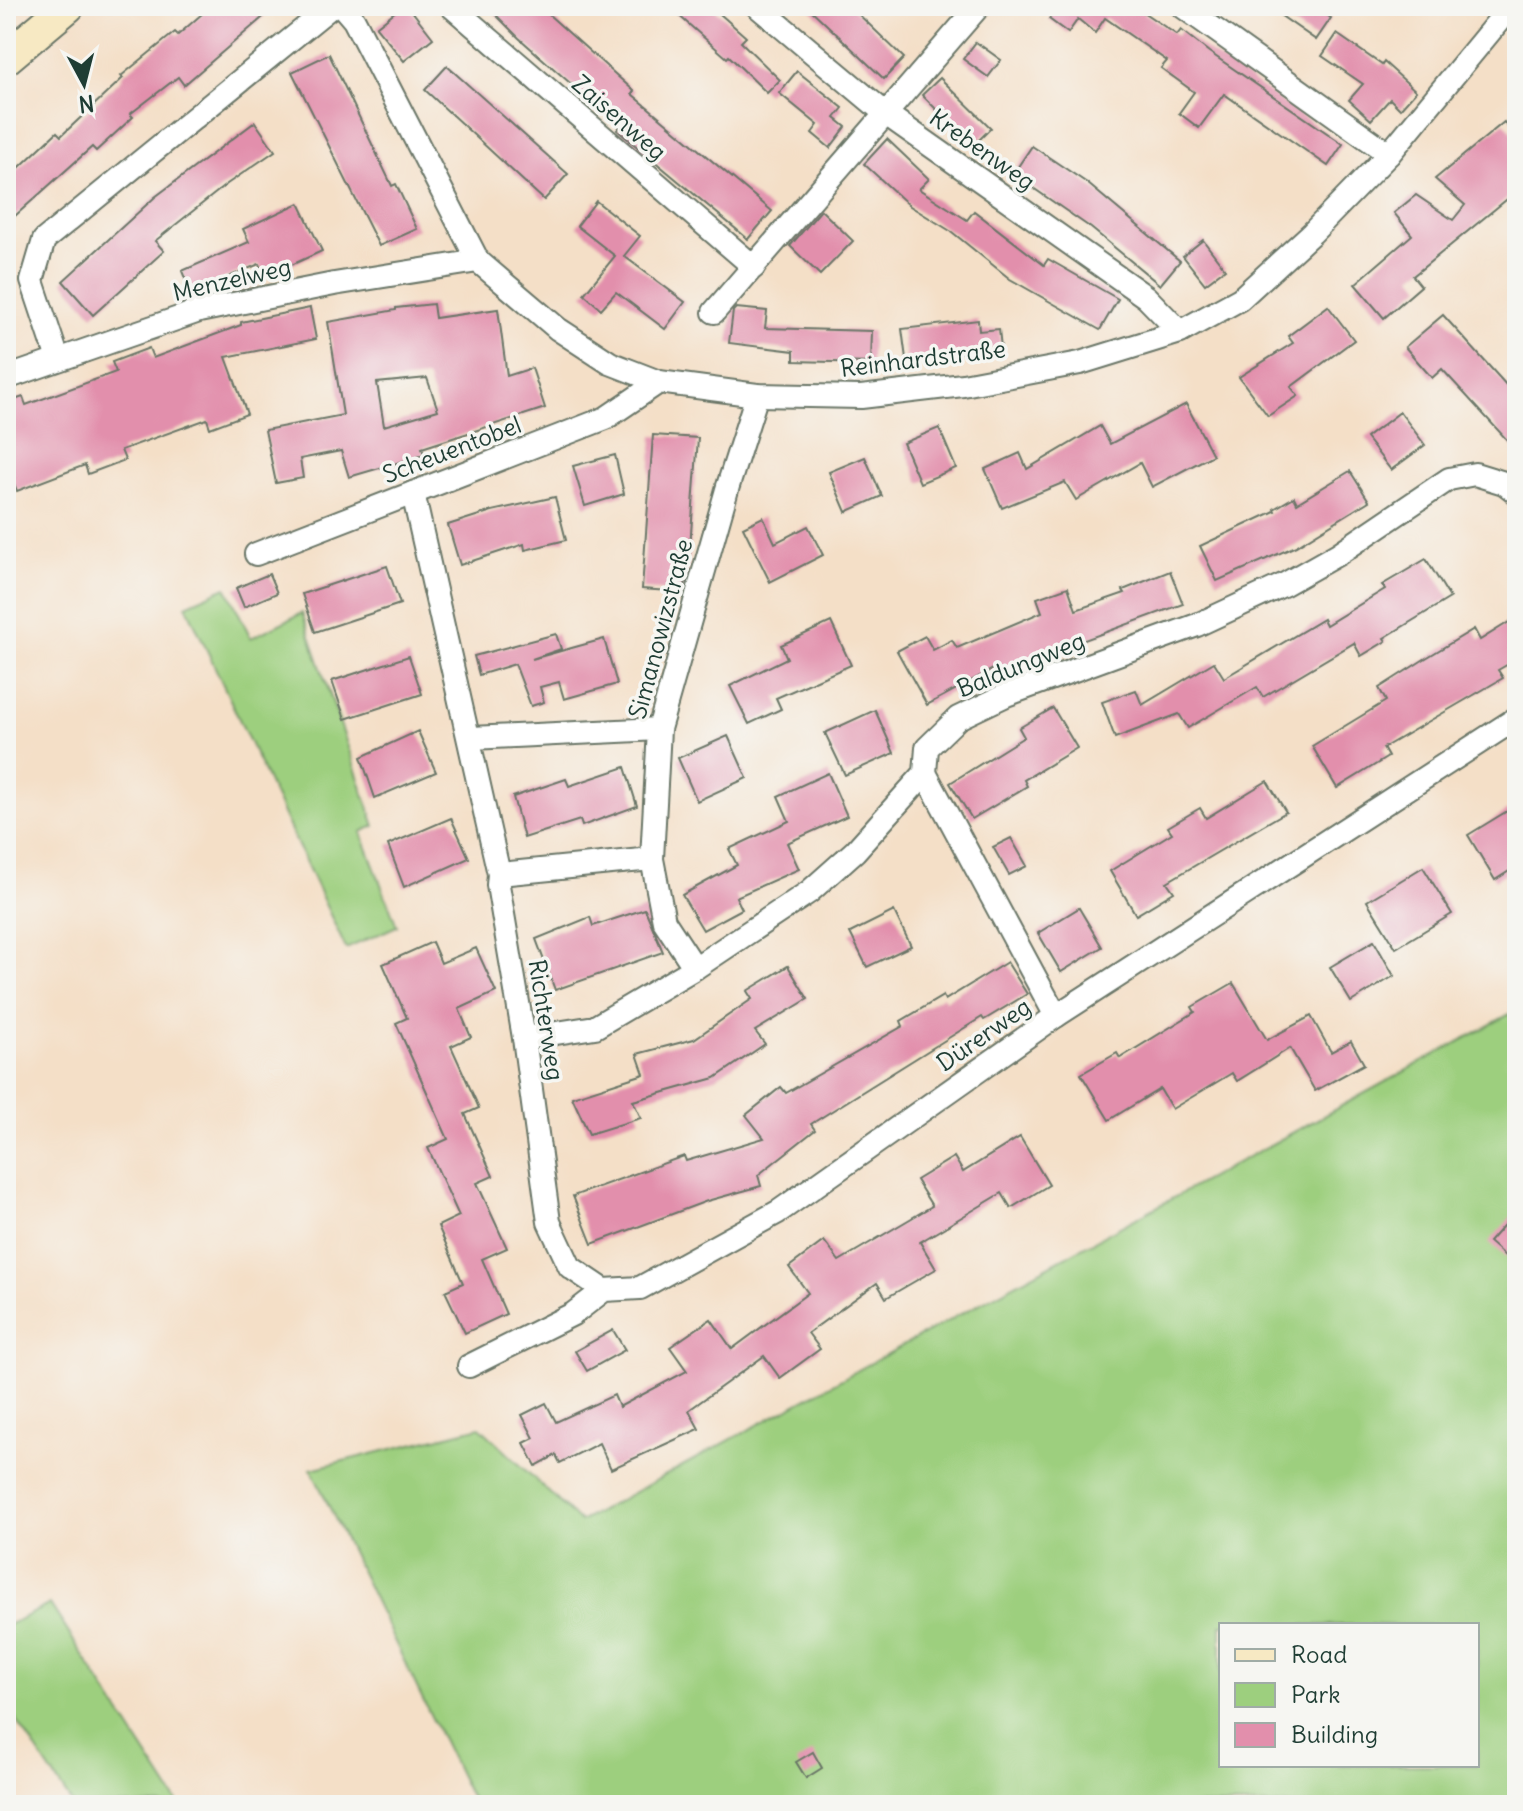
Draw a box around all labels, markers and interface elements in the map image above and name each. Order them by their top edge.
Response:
north arrow [44,44,124,124]
street label: Zaisenweg [566,68,673,166]
text: N [77,89,96,119]
street label: Krebenweg [924,102,1041,196]
street label: Menzelweg [170,251,294,307]
street label: Reinhardstraße [838,333,1007,383]
street label: Scheuentobel [378,409,525,489]
street label: Simanowizstraße [622,536,698,722]
street label: Baldungweg [952,625,1089,703]
street label: Richterweg [523,957,571,1083]
street label: Dürerweg [931,991,1036,1077]
legend [1219,1623,1479,1767]
text: Road [1291,1639,1347,1669]
text: Park [1291,1679,1341,1709]
text: Building [1291,1719,1378,1749]

